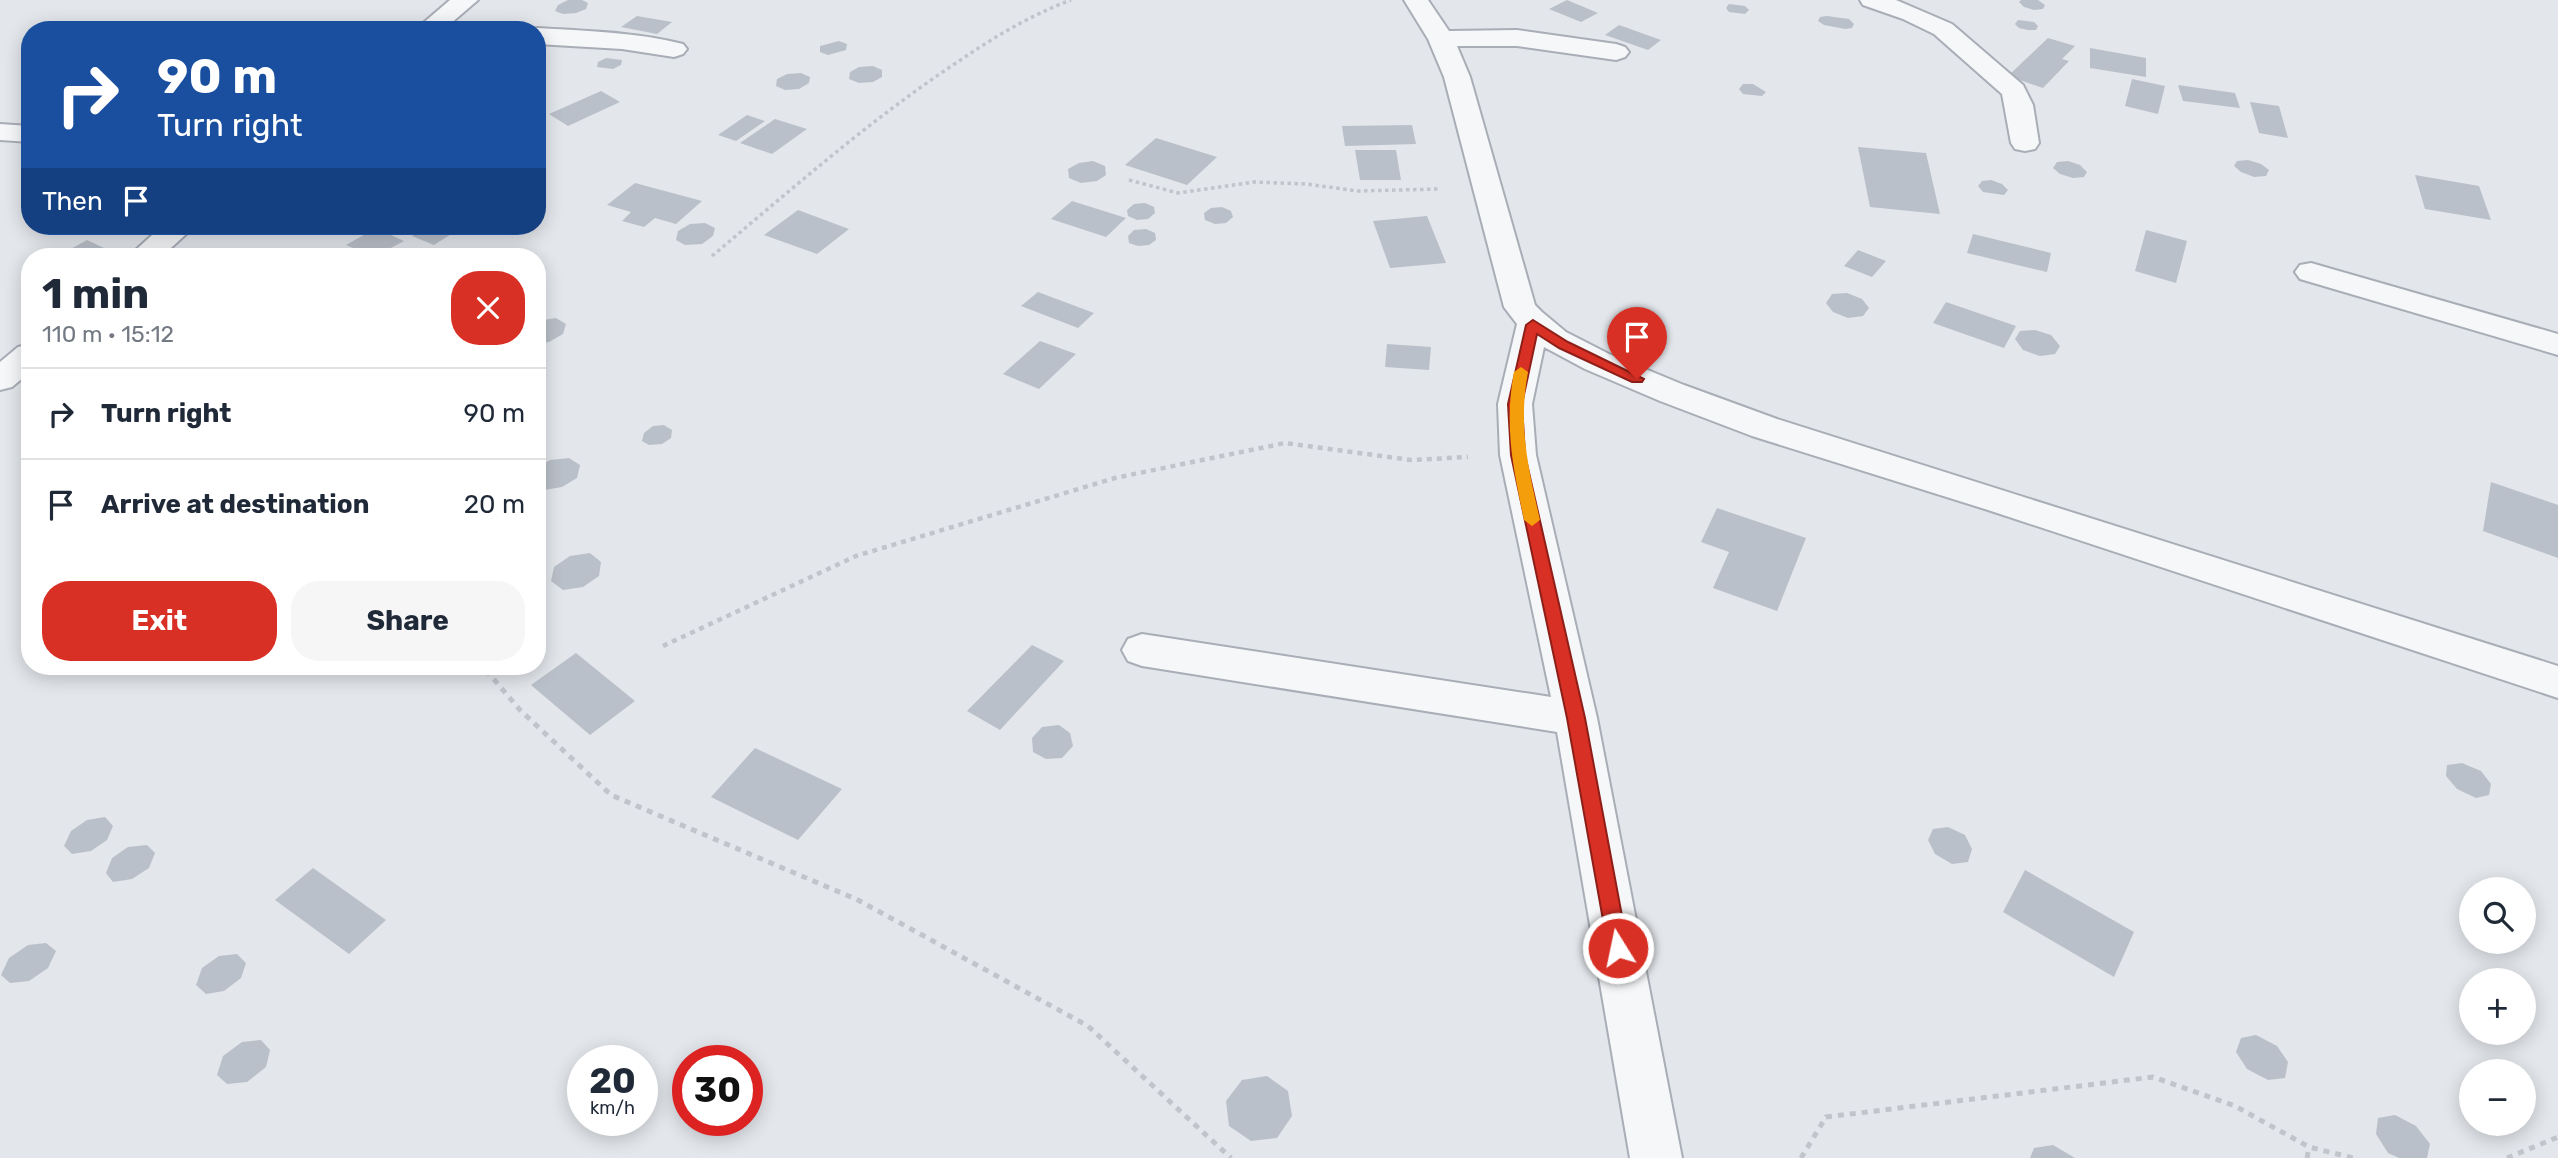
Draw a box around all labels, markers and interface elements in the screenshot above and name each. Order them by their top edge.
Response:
text: 90 m [157,47,277,105]
icon: right [42,49,133,140]
text: Turn right [157,106,302,144]
icon: arrive [117,182,155,220]
text: Then [42,186,103,217]
text: 1 min [42,269,149,319]
button: close [451,271,525,345]
pin [1607,307,1667,379]
icon: arrive [1618,318,1656,356]
text: 110 m · 15:12 [42,320,174,348]
icon: right [42,395,80,433]
text: Turn right [101,398,231,429]
text: 90 m [464,398,525,429]
icon: arrive [42,486,80,524]
text: Arrive at destination [101,489,369,520]
text: 20 m [464,489,525,520]
button: Exit [42,581,277,661]
button: Share [291,581,525,661]
map controls [2459,877,2536,1136]
button: search [2459,877,2536,954]
position arrow [1581,911,1655,985]
button: + [2459,968,2536,1045]
speed limit sign: 30 [672,1045,763,1136]
button: − [2459,1059,2536,1136]
text: 20 [589,1060,636,1102]
text: km/h [590,1097,635,1119]

